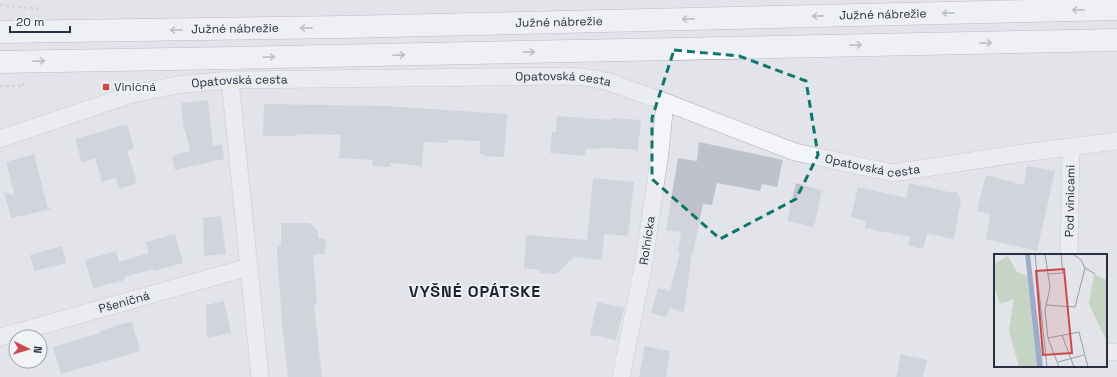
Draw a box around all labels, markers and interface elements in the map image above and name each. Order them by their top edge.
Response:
street label: Južné nábrežie [839,5,927,23]
one-way arrow [1072,6,1085,14]
scale bar [10,8,70,34]
one-way arrow [942,9,955,17]
one-way arrow [812,12,825,20]
street label: Južné nábrežie [515,13,603,31]
text: 20 m [16,14,44,30]
one-way arrow [682,15,695,23]
street label: Južné nábrežie [191,20,279,37]
one-way arrow [300,24,313,32]
one-way arrow [170,26,183,34]
one-way arrow [979,39,992,46]
one-way arrow [849,41,862,49]
one-way arrow [522,48,535,56]
one-way arrow [392,51,405,58]
one-way arrow [262,53,275,61]
one-way arrow [32,57,45,65]
street label: Opatovská cesta [515,68,614,90]
street label: Opatovská cesta [191,71,288,92]
place label: Viničná [114,79,156,95]
marker: Viničná [101,82,111,92]
street label: Opatovská cesta [823,151,921,181]
street label: Pod vinicami [1061,165,1079,237]
street label: Roľnícka [636,215,659,266]
inset map [994,254,1107,367]
district label: VYŠNÉ OPÁTSKE [409,281,541,302]
street label: Pšeničná [97,287,152,317]
north arrow [8,329,48,369]
text: N [31,346,45,354]

